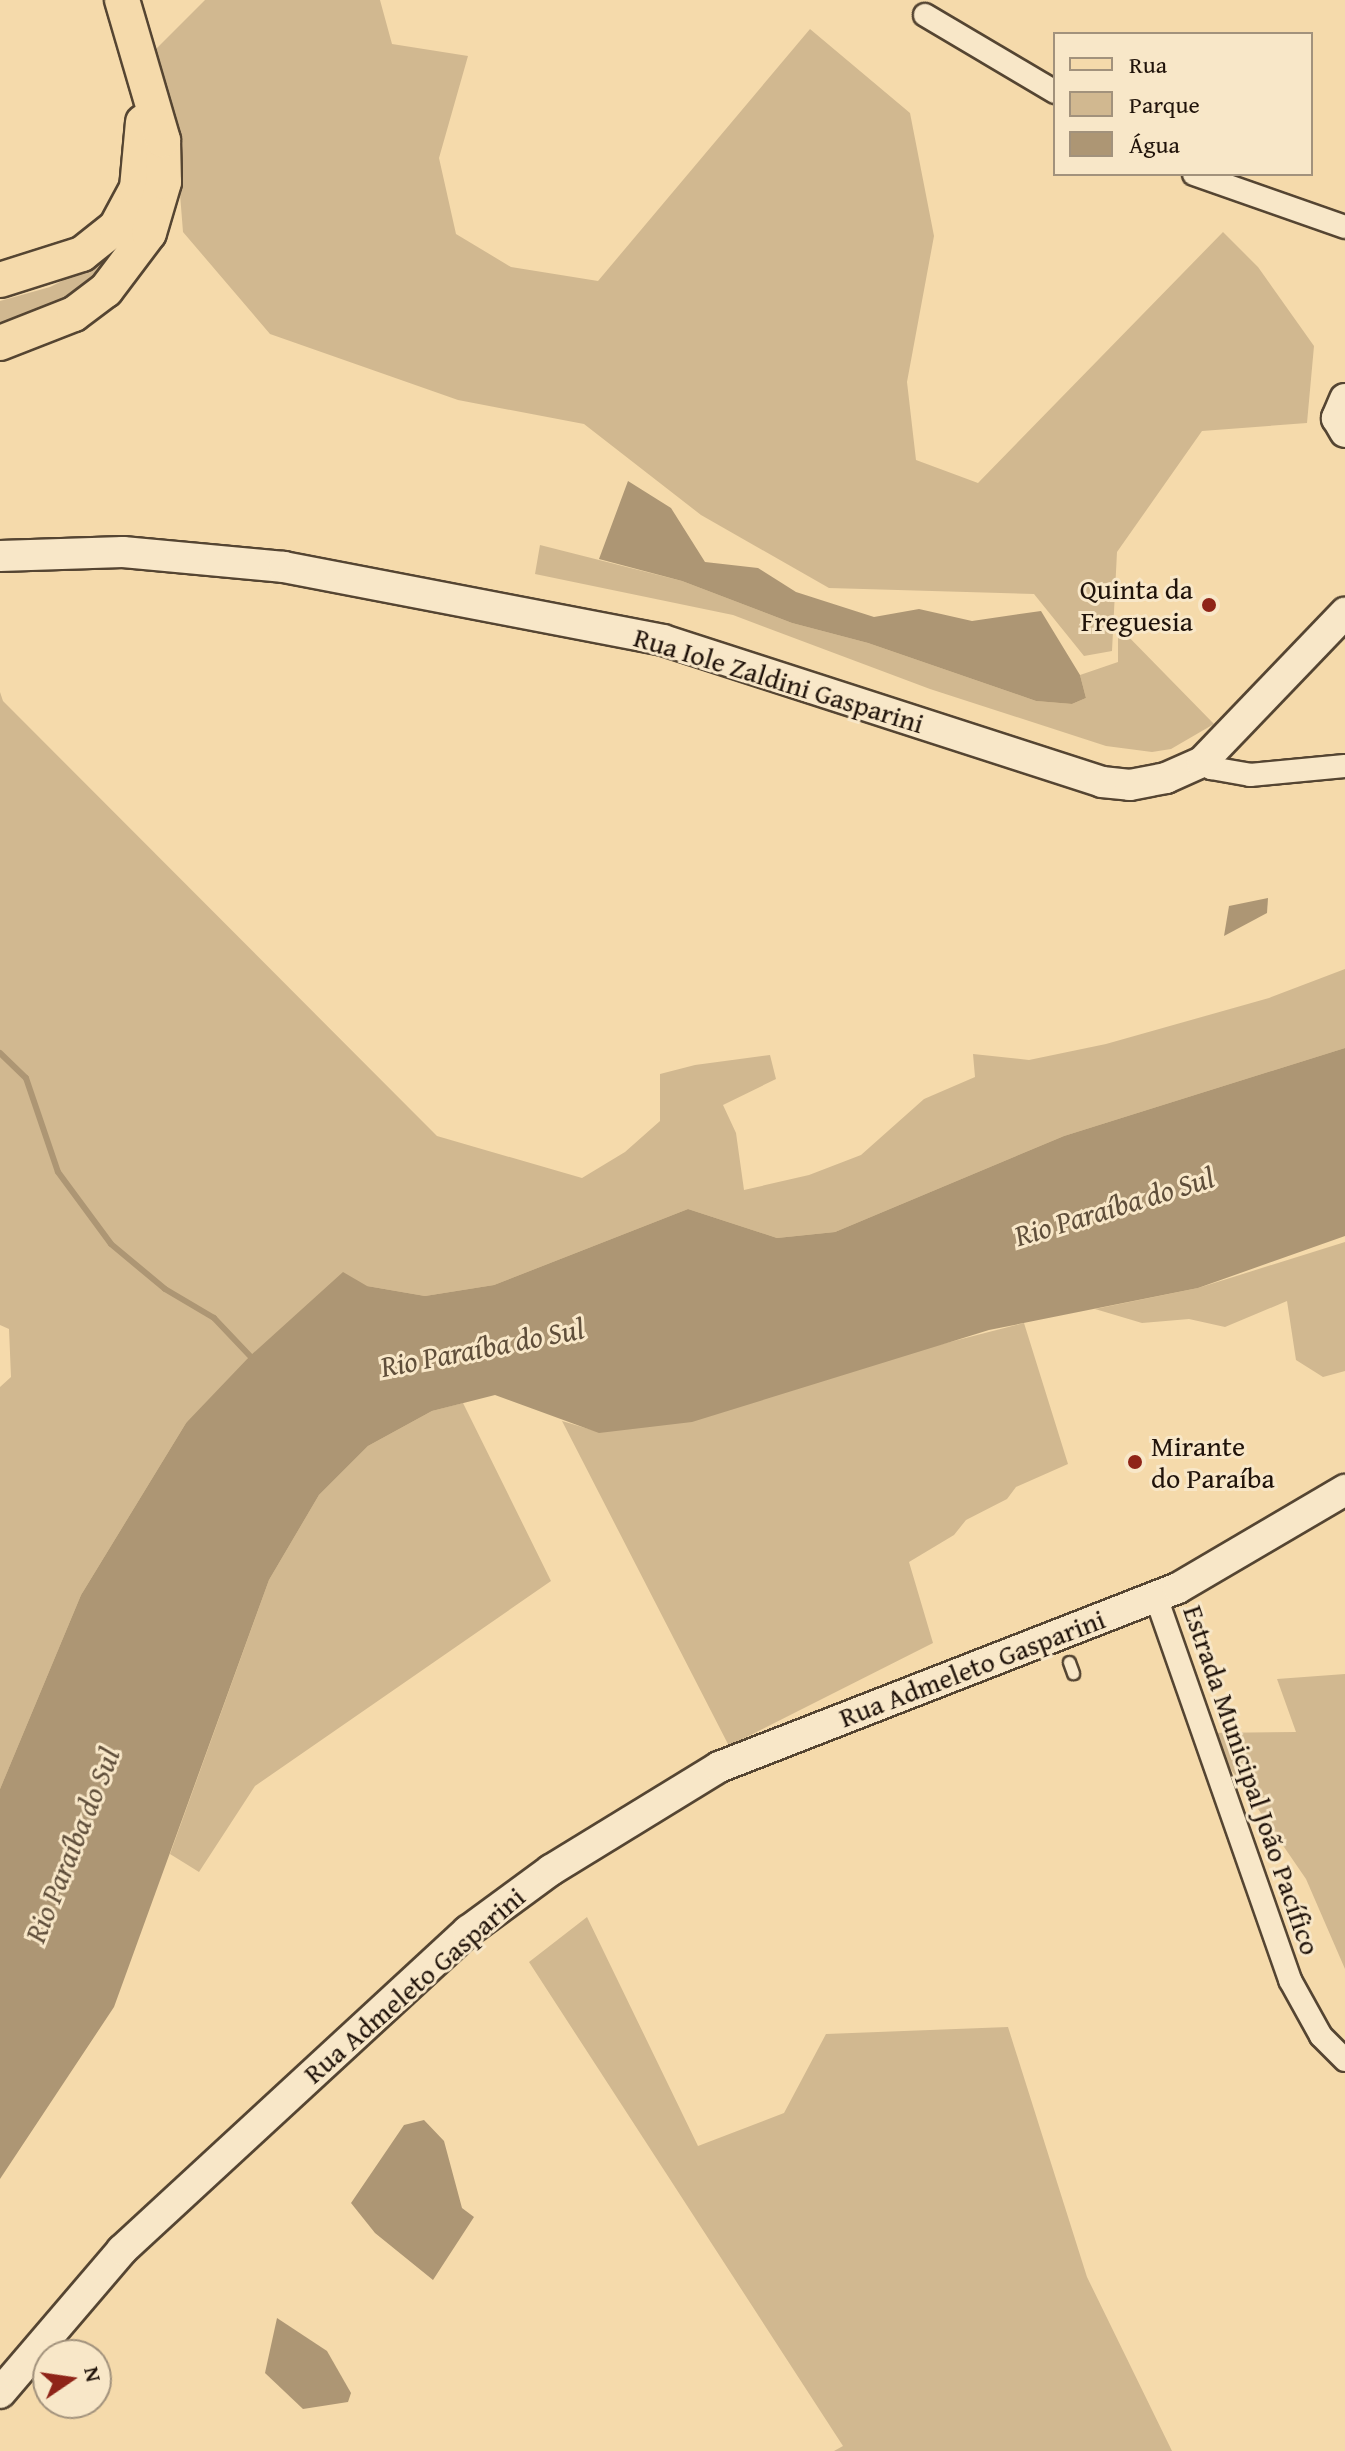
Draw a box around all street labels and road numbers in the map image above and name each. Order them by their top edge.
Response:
street label: Rua Iole Zaldini Gasparini [630,620,928,740]
street label: Estrada Municipal João Pacífico [1176,1601,1328,1959]
street label: Rua Admeleto Gasparini [834,1602,1110,1734]
street label: Rua Admeleto Gasparini [297,1880,531,2090]

